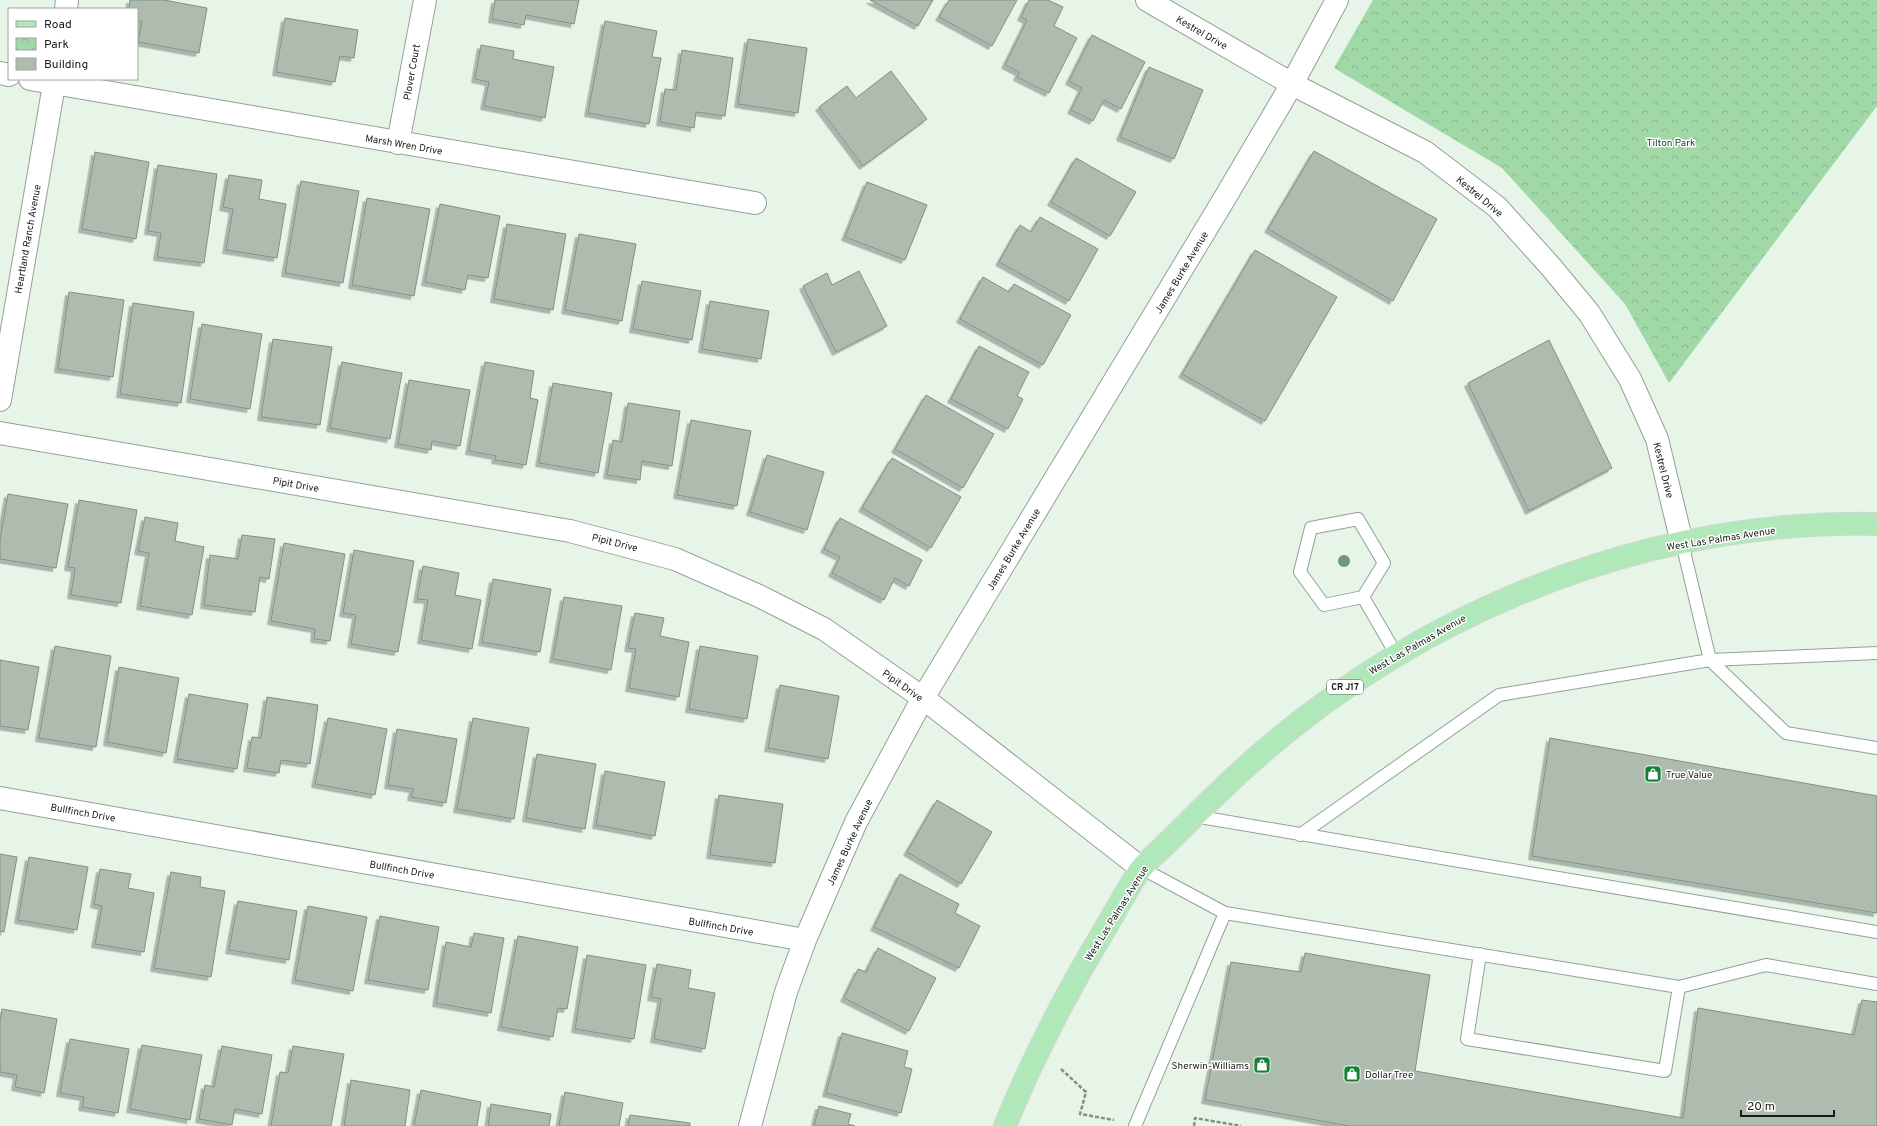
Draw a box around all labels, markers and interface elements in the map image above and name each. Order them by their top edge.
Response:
legend [8,8,138,80]
street label: Kestrel Drive [1173,13,1229,53]
text: Road [44,17,72,33]
text: Park [44,37,69,53]
street label: Plover Court [401,43,424,101]
text: Building [44,57,88,73]
street label: Marsh Wren Drive [364,132,443,159]
park label: Tilton Park [1647,137,1695,150]
street label: Kestrel Drive [1453,174,1505,221]
street label: Heartland Ranch Avenue [12,184,45,295]
street label: James Burke Avenue [1153,229,1212,316]
street label: Kestrel Drive [1649,441,1676,500]
street label: Pipit Drive [272,475,320,496]
street label: James Burke Avenue [985,506,1044,593]
street label: West Las Palmas Avenue [1666,524,1777,555]
street label: Pipit Drive [590,531,639,555]
street label: West Las Palmas Avenue [1367,612,1469,678]
street label: Pipit Drive [879,667,925,705]
road number: CR J17 [1327,680,1363,694]
shop icon: True Value [1643,764,1663,784]
place label: True Value [1666,769,1712,782]
street label: James Burke Avenue [825,797,876,888]
street label: Bullfinch Drive [49,801,116,826]
street label: Bullfinch Drive [368,858,435,883]
street label: West Las Palmas Avenue [1083,864,1152,964]
street label: Bullfinch Drive [687,915,754,940]
shop icon: Sherwin-Williams [1252,1055,1272,1075]
place label: Sherwin-Williams [1171,1060,1249,1073]
shop icon: Dollar Tree [1342,1064,1362,1084]
place label: Dollar Tree [1365,1069,1413,1082]
scale bar [1741,1092,1834,1118]
text: 20 m [1747,1099,1775,1115]

